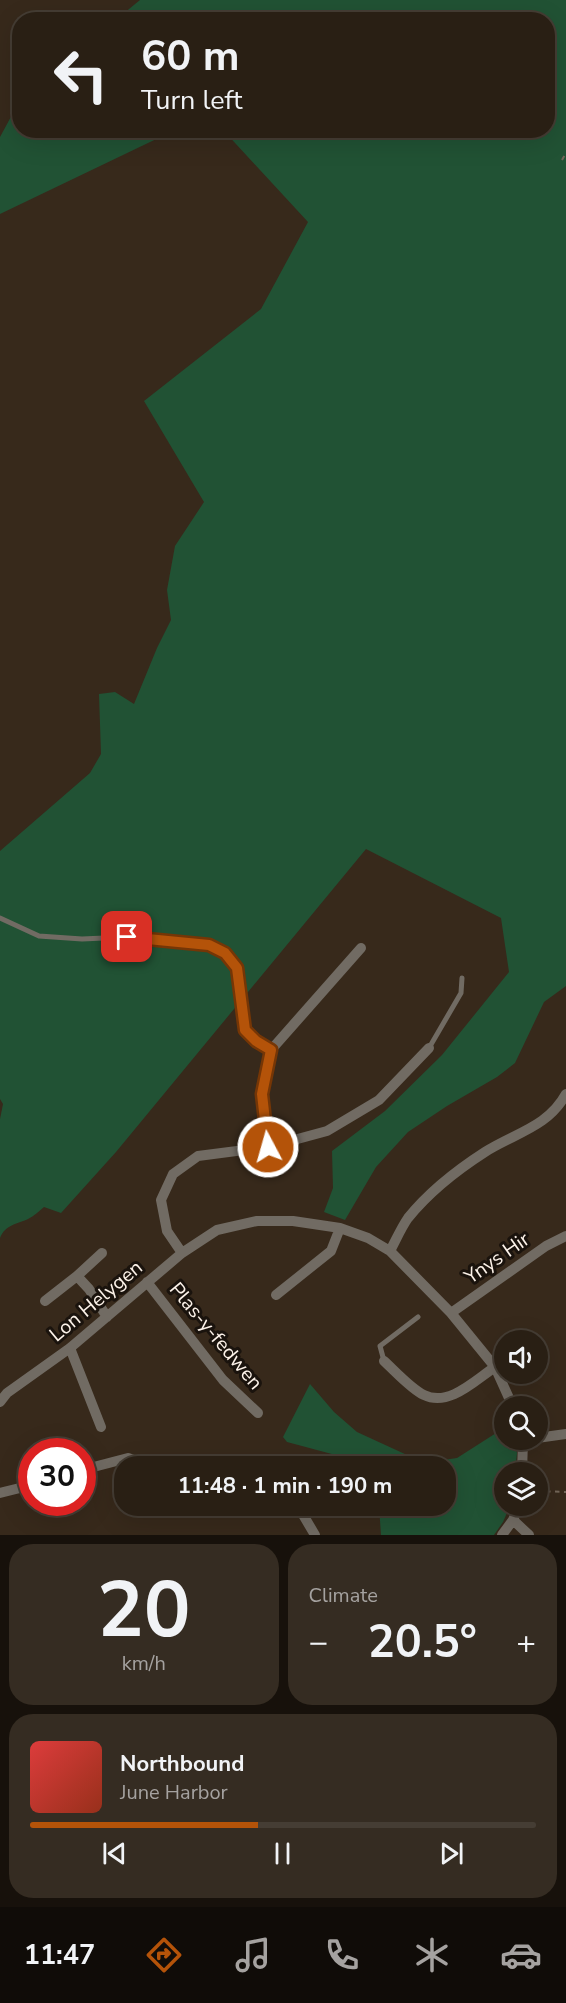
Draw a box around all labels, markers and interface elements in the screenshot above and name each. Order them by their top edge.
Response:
text: 60 m [141,28,240,85]
icon: left [42,36,120,114]
text: Turn left [141,82,242,119]
pin [101,911,152,962]
icon: arrive [110,920,143,953]
position arrow [236,1115,300,1179]
street label: Ynys Hir [458,1226,535,1291]
street label: Lon Helygen [44,1254,148,1348]
street label: Plas-y-fedwen [163,1277,269,1395]
map controls [494,1330,548,1516]
button: sound [494,1330,548,1384]
button: search [494,1396,548,1450]
speed limit sign: 30 [18,1438,96,1516]
button: layers [494,1462,548,1516]
text: 11:48 · 1 min · 190 m [178,1471,392,1501]
text: 20 [97,1557,191,1664]
text: Climate [309,1582,378,1609]
text: 20.5° [368,1612,477,1673]
text: − [309,1620,328,1665]
text: + [516,1620,536,1665]
text: km/h [122,1650,166,1677]
text: Northbound [120,1749,244,1779]
text: June Harbor [120,1779,228,1806]
icon: previous [98,1837,131,1870]
icon: pause [266,1837,299,1870]
icon: next [435,1837,468,1870]
icon: directions [143,1934,185,1976]
icon: music [232,1934,274,1976]
icon: phone [321,1934,363,1976]
icon: climate [411,1934,453,1976]
icon: car [500,1934,542,1976]
text: 11:47 [24,1937,95,1974]

